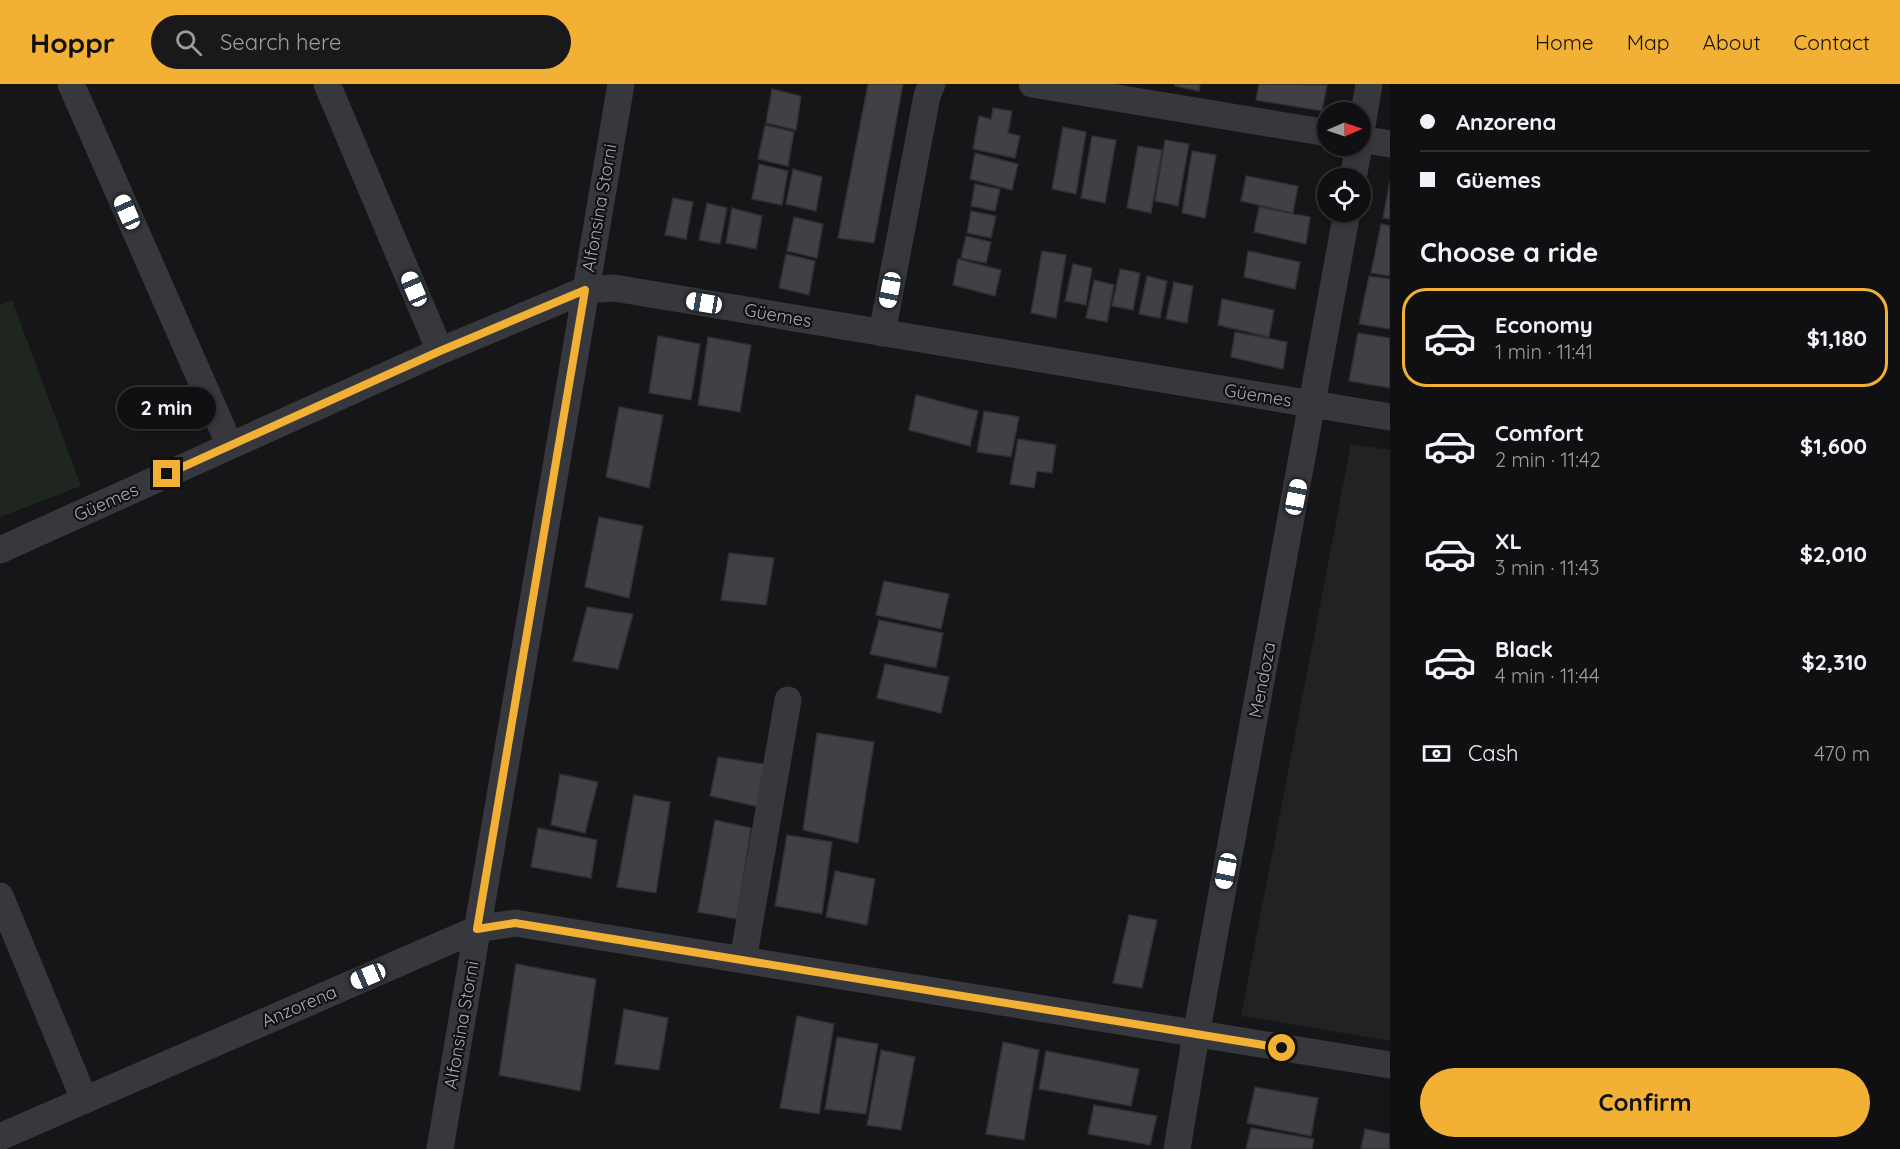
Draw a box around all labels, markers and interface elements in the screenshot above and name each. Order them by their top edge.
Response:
search box [151,15,571,69]
text: Hoppr [30,25,115,60]
icon: search [172,26,205,59]
text: Search here [220,28,341,56]
text: Home [1535,29,1594,55]
text: Map [1627,29,1670,55]
text: About [1703,29,1761,55]
text: Contact [1794,29,1870,55]
north arrow [1317,102,1371,156]
map controls [1317,102,1371,222]
text: Anzorena [1456,108,1556,136]
street label: Alfonsina Storni [576,142,622,274]
text: Güemes [1456,166,1541,194]
button: locate [1317,168,1371,222]
car [111,192,143,232]
text: Choose a ride [1420,235,1598,269]
car [399,269,429,309]
car [878,271,902,309]
car [685,291,723,315]
street label: Güemes [743,298,813,332]
icon: car [1423,311,1477,365]
text: Economy [1495,311,1593,339]
text: $1,180 [1807,324,1867,352]
text: 1 min · 11:41 [1495,339,1593,364]
street label: Güemes [1223,378,1293,412]
callout: 2 min [118,387,216,429]
text: 2 min [140,395,193,420]
icon: car [1423,419,1477,473]
text: Comfort [1495,419,1584,447]
text: $1,600 [1800,432,1867,460]
text: 2 min · 11:42 [1495,447,1601,472]
route end [153,460,180,487]
street label: Güemes [70,478,142,526]
car [1284,478,1308,516]
icon: car [1423,527,1477,581]
text: XL [1495,527,1522,555]
text: $2,010 [1800,540,1867,568]
text: 3 min · 11:43 [1495,555,1599,580]
icon: car [1423,635,1477,689]
text: Black [1495,635,1553,663]
street label: Mendoza [1243,640,1281,720]
text: $2,310 [1801,648,1867,676]
text: 4 min · 11:44 [1495,663,1600,688]
icon: cash [1420,737,1453,770]
text: Cash [1468,739,1519,767]
text: 470 m [1814,741,1870,766]
car [1214,852,1238,890]
street label: Alfonsina Storni [438,959,484,1091]
car [348,961,388,991]
street label: Anzorena [258,980,340,1032]
route start [1268,1034,1295,1061]
button: Confirm [1420,1068,1870,1137]

